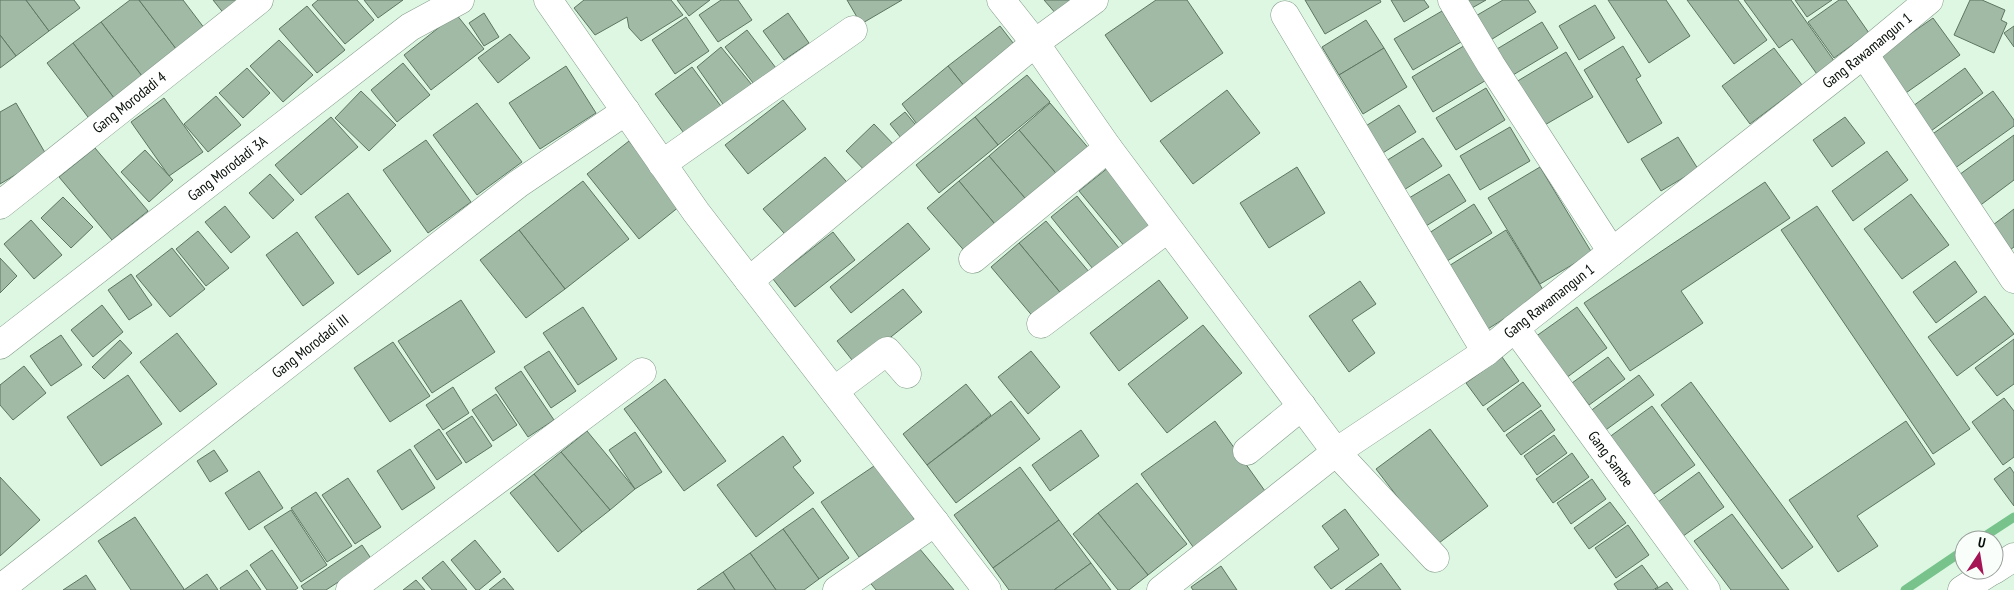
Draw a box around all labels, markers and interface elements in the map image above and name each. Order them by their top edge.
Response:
street label: Gang Rawamangun 1 [1818,8,1915,92]
street label: Gang Morodadi 4 [88,67,170,137]
street label: Gang Morodadi 3A [184,131,272,205]
street label: Gang Rawamangun 1 [1500,260,1598,342]
street label: Gang Morodadi III [268,310,352,382]
street label: Gang Sambe [1584,427,1638,490]
north arrow [1954,530,2004,580]
text: U [1976,533,1987,552]

